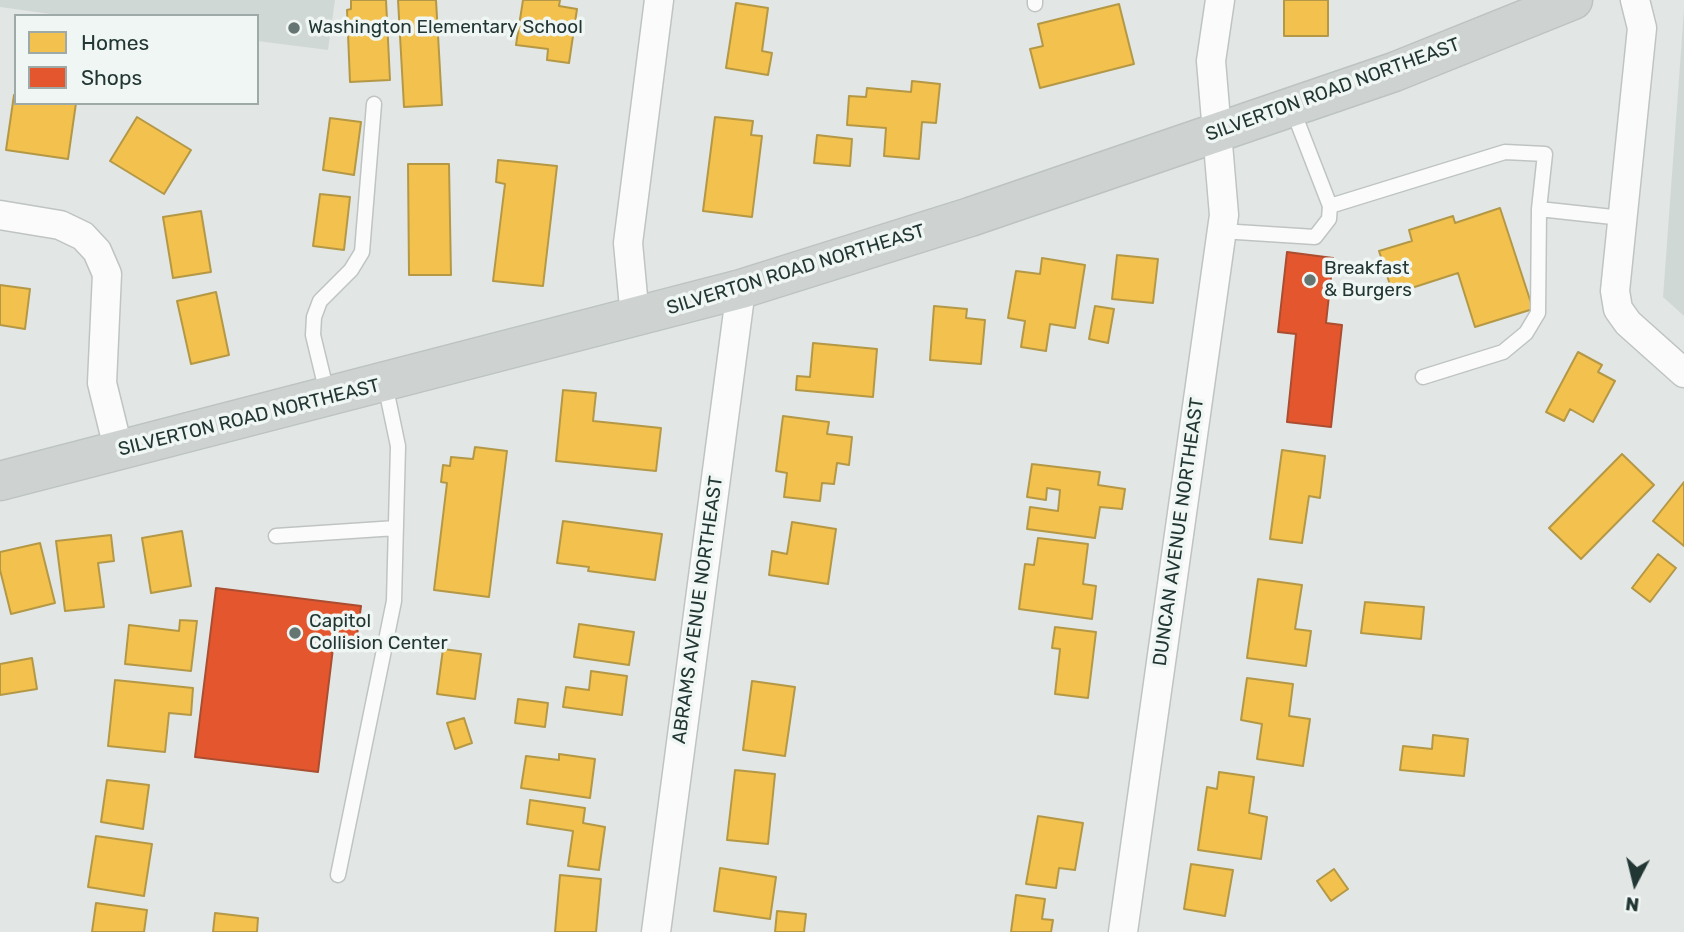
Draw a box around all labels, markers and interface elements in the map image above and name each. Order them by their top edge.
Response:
legend [14,14,259,105]
place label: Washington Elementary School [308,17,583,39]
marker: Washington Elementary School [286,20,302,36]
text: Homes [81,30,149,55]
street label: SILVERTON ROAD NORTHEAST [1203,33,1463,147]
text: Shops [81,65,142,90]
street label: SILVERTON ROAD NORTHEAST [664,220,928,320]
place label: Breakfast & Burgers [1324,258,1412,302]
marker: Breakfast & Burgers [1302,272,1318,288]
street label: SILVERTON ROAD NORTHEAST [116,374,382,462]
street label: DUNCAN AVENUE NORTHEAST [1149,396,1209,668]
street label: ABRAMS AVENUE NORTHEAST [668,475,728,745]
place label: Capitol Collision Center [309,611,448,655]
marker: Capitol Collision Center [287,625,303,641]
north arrow [1600,848,1670,918]
text: N [1624,892,1641,917]

